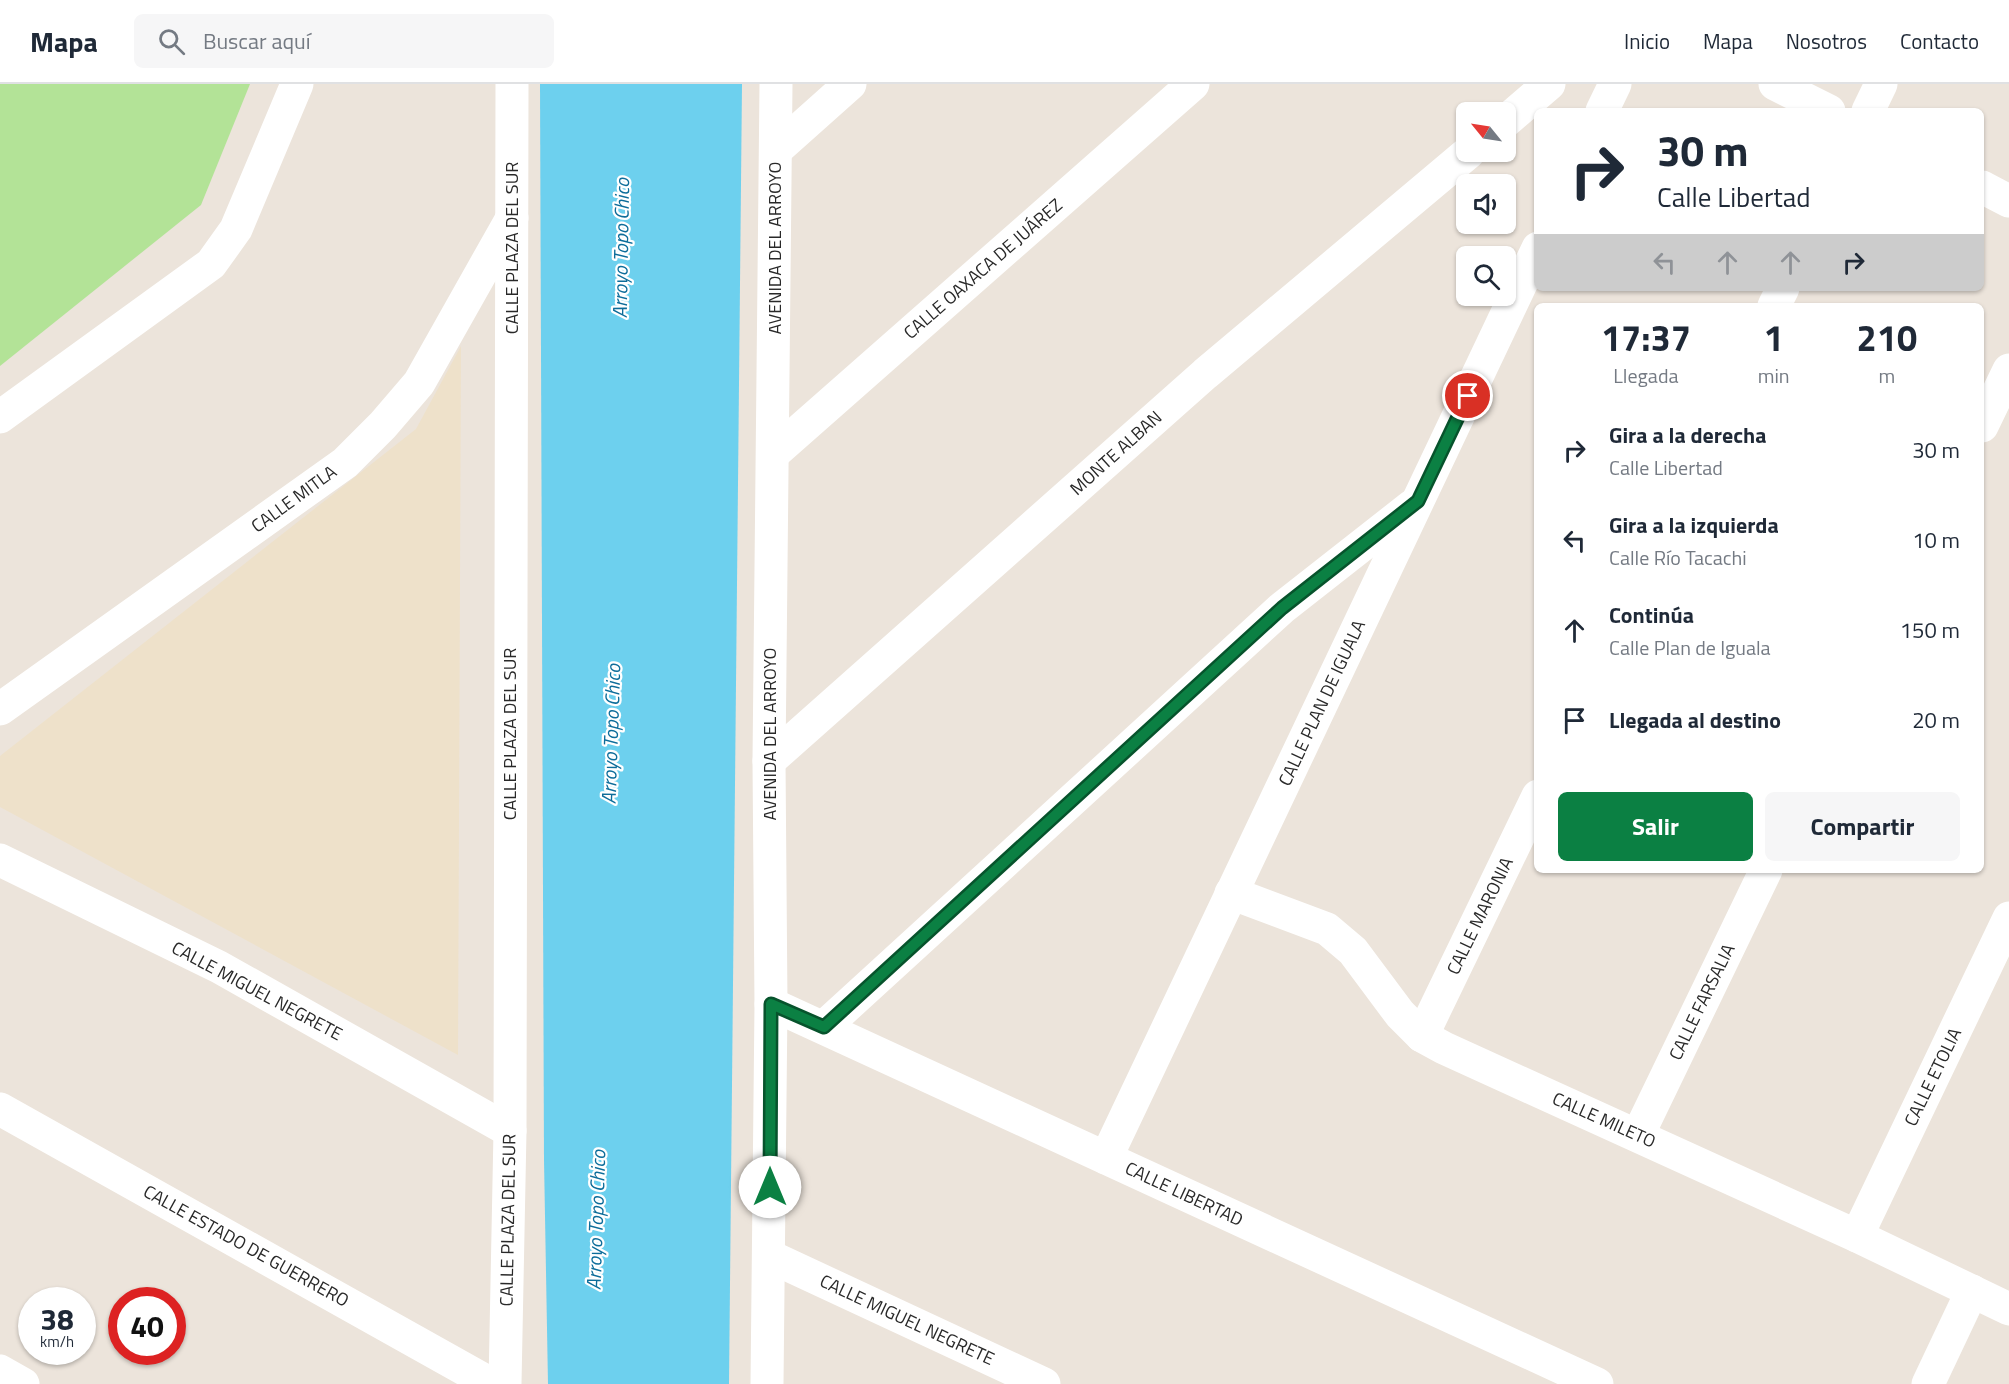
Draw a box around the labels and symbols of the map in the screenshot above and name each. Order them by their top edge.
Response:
north arrow [1456,102,1516,162]
street label: CALLE PLAZA DEL SUR [498,162,525,334]
street label: AVENIDA DEL ARROYO [761,162,788,334]
water label: Arroyo Topo Chico [604,177,637,318]
street label: CALLE OAXACA DE JUÁREZ [897,192,1068,345]
pin [1442,370,1493,421]
street label: MONTE ALBAN [1064,404,1168,501]
street label: CALLE MITLA [245,458,342,539]
street label: CALLE PLAN DE IGUALA [1271,615,1372,790]
street label: CALLE PLAZA DEL SUR [496,648,523,820]
street label: AVENIDA DEL ARROYO [756,648,783,820]
water label: Arroyo Topo Chico [593,662,628,805]
street label: CALLE MARONIA [1439,852,1520,979]
street label: CALLE MIGUEL NEGRETE [167,934,347,1047]
street label: CALLE FARSALIA [1662,939,1742,1065]
street label: CALLE ETOLIA [1897,1023,1968,1131]
street label: CALLE MILETO [1548,1085,1660,1154]
street label: CALLE PLAZA DEL SUR [492,1133,523,1307]
water label: Arroyo Topo Chico [578,1148,613,1291]
street label: CALLE LIBERTAD [1121,1154,1248,1233]
position arrow [738,1155,802,1219]
street label: CALLE ESTADO DE GUERRERO [139,1178,354,1313]
street label: CALLE MIGUEL NEGRETE [815,1267,999,1372]
speed limit sign: 40 [108,1287,186,1365]

